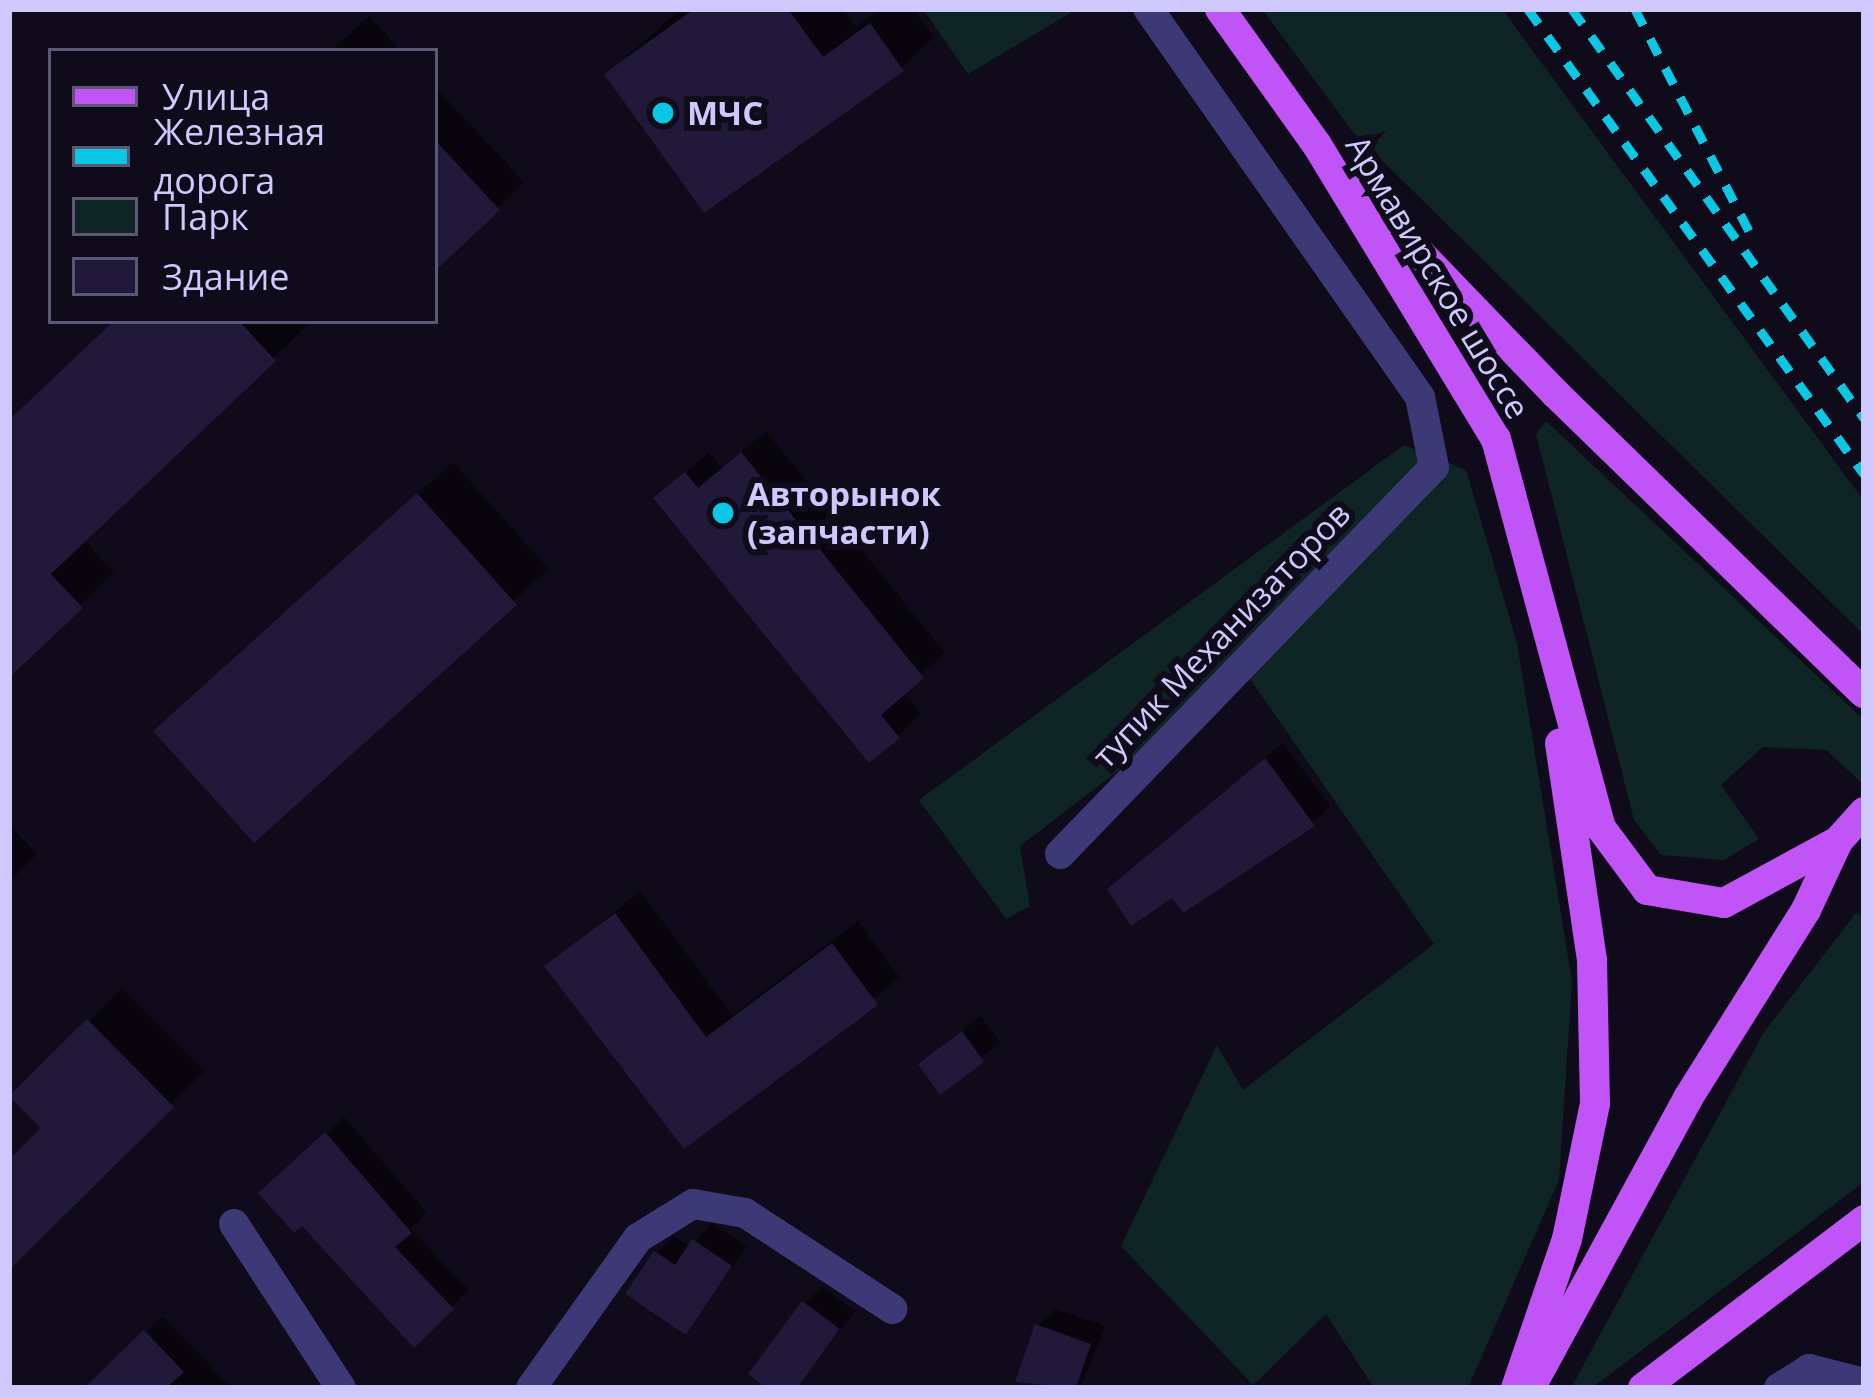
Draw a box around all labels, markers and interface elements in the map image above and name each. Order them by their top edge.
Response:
legend [48,48,438,324]
text: Улица [162,72,270,121]
place label: МЧС [687,93,763,133]
marker: МЧС [650,100,676,126]
text: Железная дорога [154,107,325,205]
street label: Армавирское шоссе [1338,128,1538,426]
text: Парк [162,192,249,241]
text: Здание [162,252,290,301]
place label: Авторынок (запчасти) [747,474,941,552]
street label: тупик Механизаторов [1084,494,1358,776]
marker: Авторынок (запчасти) [710,500,736,526]

